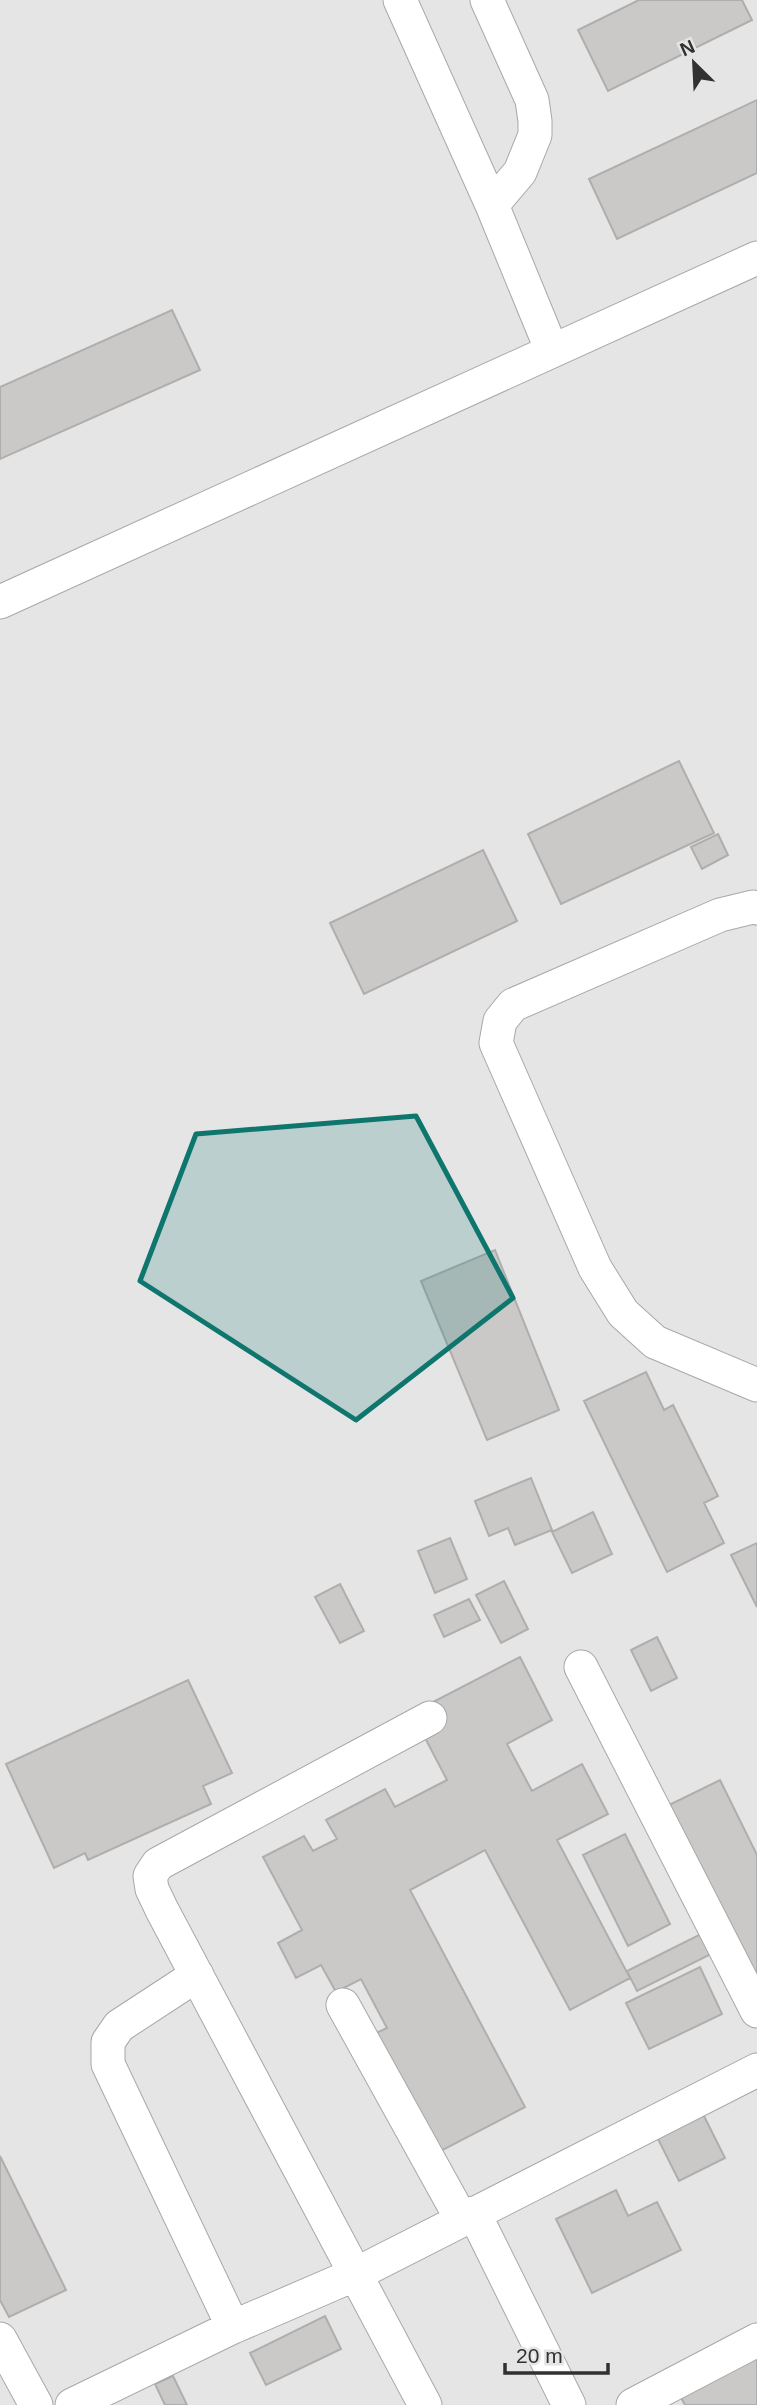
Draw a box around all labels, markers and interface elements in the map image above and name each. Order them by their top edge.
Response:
north arrow [659,28,729,98]
text: N [677,36,698,60]
scale bar [505,2332,608,2376]
text: 20 m [516,2344,563,2367]

